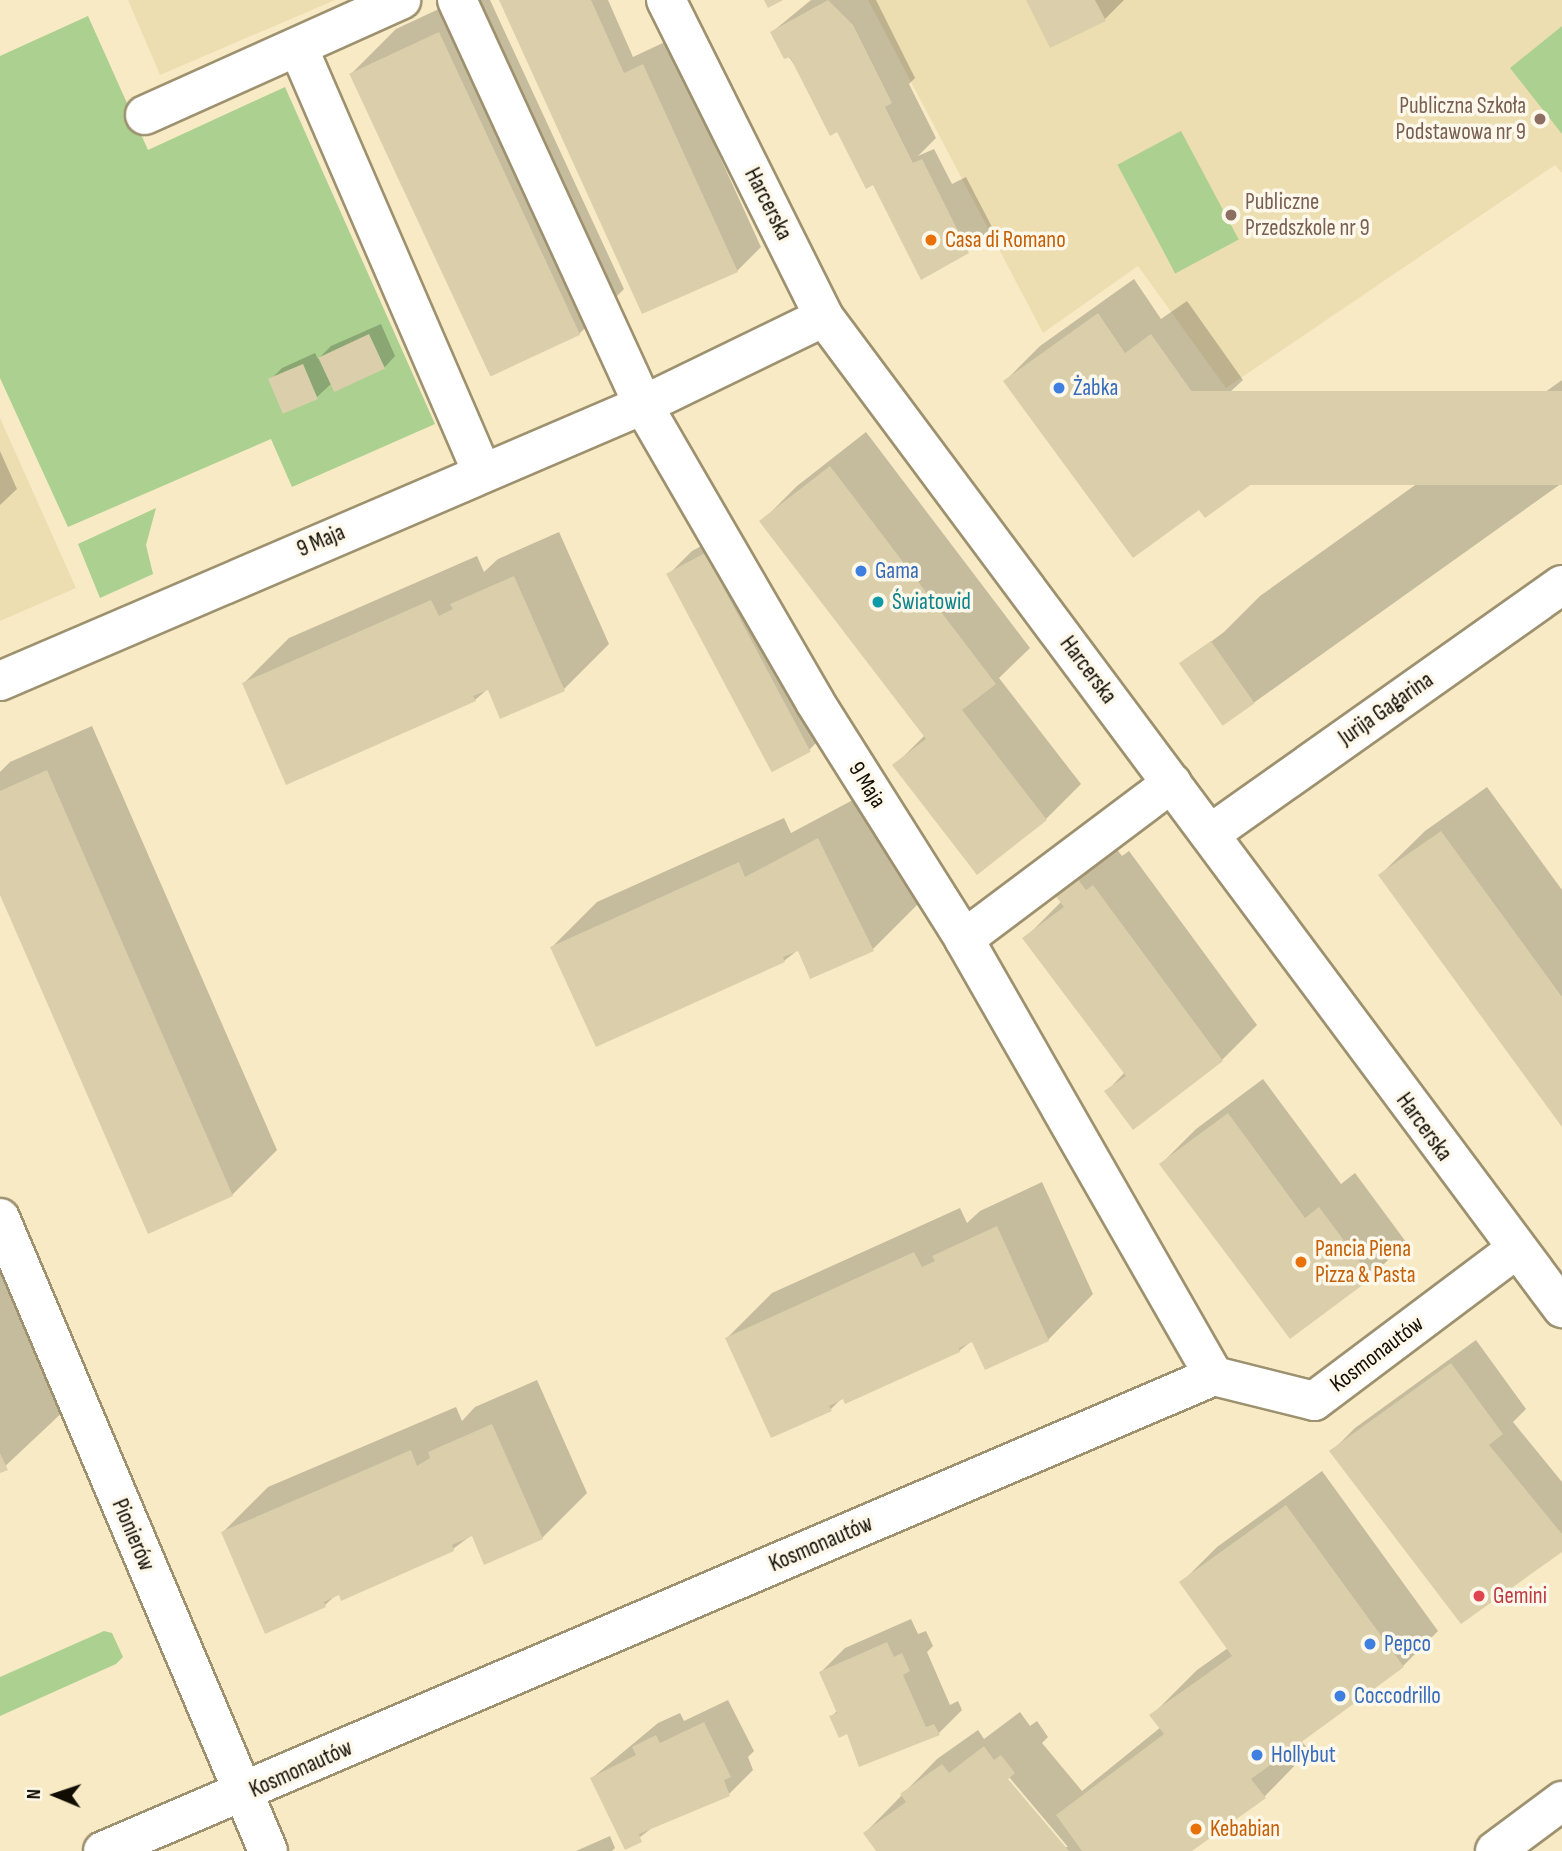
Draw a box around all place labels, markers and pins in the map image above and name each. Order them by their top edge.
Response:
place label: Publiczna Szkoła Podstawowa nr 9 [1396,92,1526,146]
marker: Publiczna Szkoła Podstawowa nr 9 [1532,111,1548,127]
place label: Publiczne Przedszkole nr 9 [1245,188,1370,242]
marker: Publiczne Przedszkole nr 9 [1223,207,1239,223]
place label: Casa di Romano [945,226,1066,254]
marker: Casa di Romano [923,232,939,248]
place label: Żabka [1073,374,1118,402]
marker: Żabka [1051,380,1067,396]
place label: Gama [875,557,919,585]
marker: Gama [853,563,869,579]
place label: Światowid [892,588,971,616]
marker: Światowid [870,594,886,610]
place label: Pancia Piena Pizza & Pasta [1315,1235,1416,1289]
marker: Pancia Piena Pizza & Pasta [1293,1254,1309,1270]
place label: Gemini [1493,1582,1547,1610]
marker: Gemini [1471,1588,1487,1604]
place label: Pepco [1384,1630,1431,1658]
marker: Pepco [1362,1636,1378,1652]
place label: Coccodrillo [1354,1682,1441,1710]
marker: Coccodrillo [1332,1688,1348,1704]
place label: Hollybut [1271,1741,1336,1769]
marker: Hollybut [1249,1747,1265,1763]
place label: Kebabian [1210,1815,1280,1843]
marker: Kebabian [1188,1821,1204,1837]

